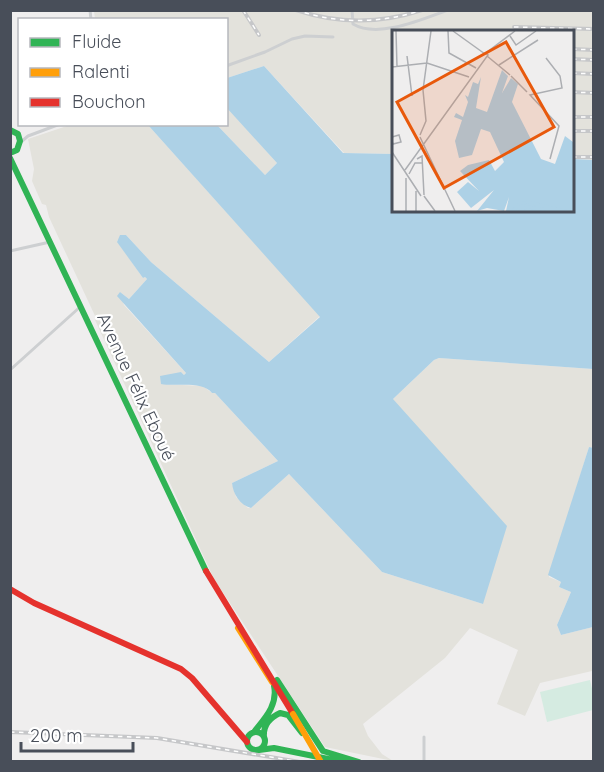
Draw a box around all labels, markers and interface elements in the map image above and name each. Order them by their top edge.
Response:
legend [18,18,228,126]
text: Fluide [72,30,121,53]
inset map [392,30,574,212]
text: Ralenti [72,60,130,83]
text: Bouchon [72,90,146,113]
street label: Avenue Félix Eboué [92,309,181,464]
scale bar [21,715,134,753]
text: 200 m [30,724,83,747]

